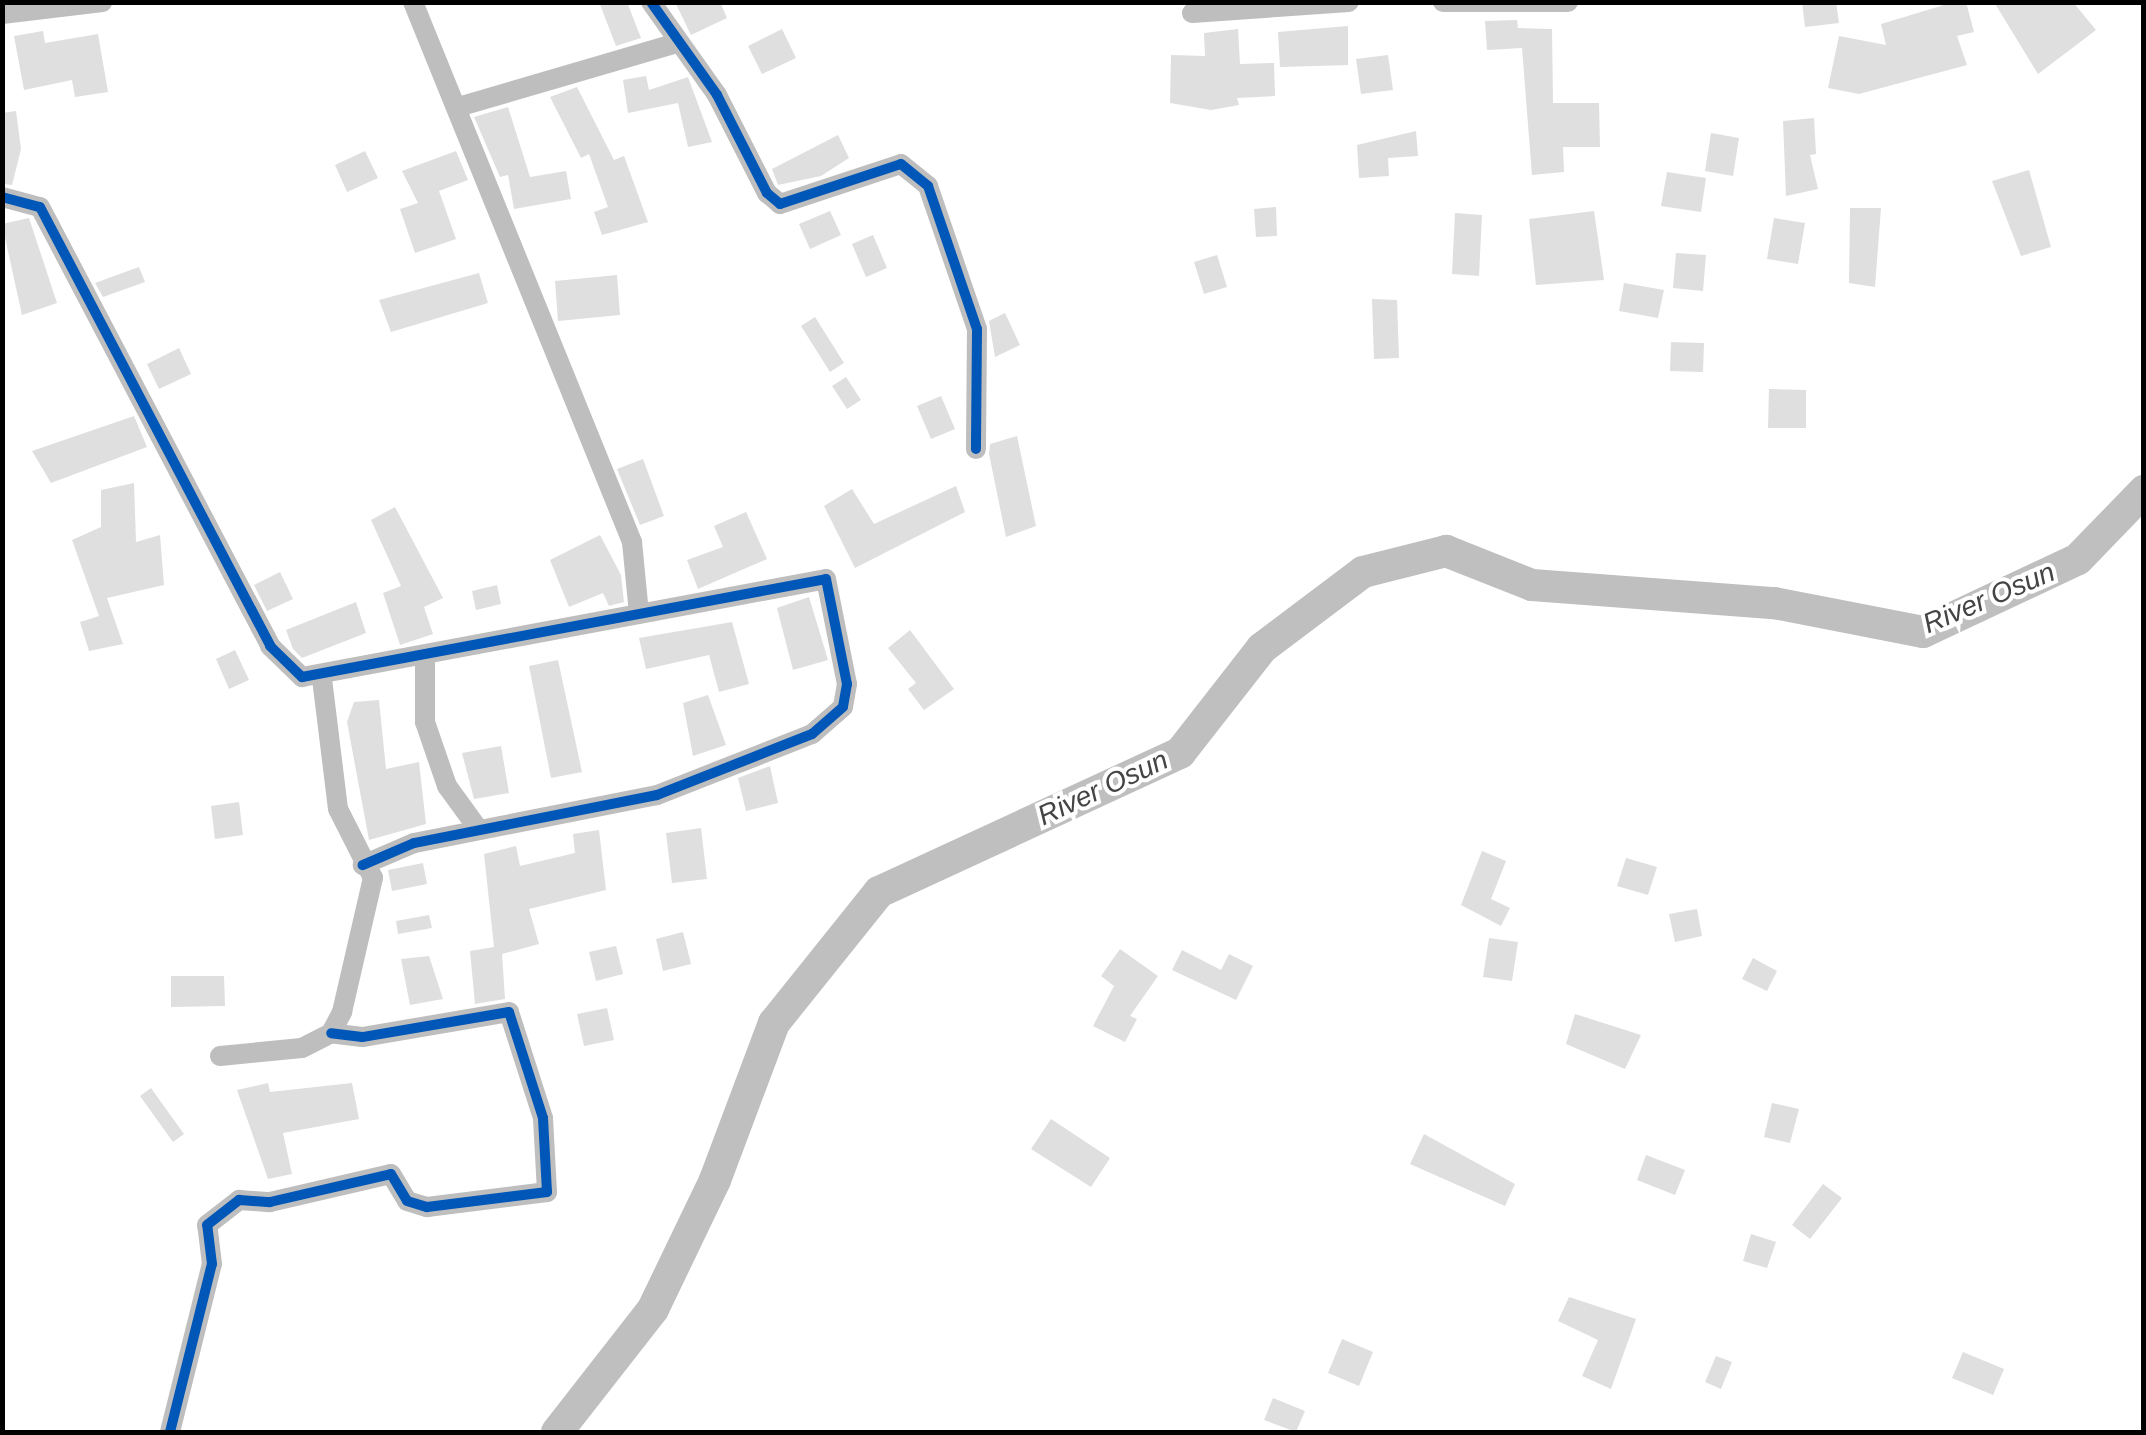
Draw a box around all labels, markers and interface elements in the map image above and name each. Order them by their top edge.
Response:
water label: River Osun [1918,555,2060,641]
water label: River Osun [1032,743,1174,833]

